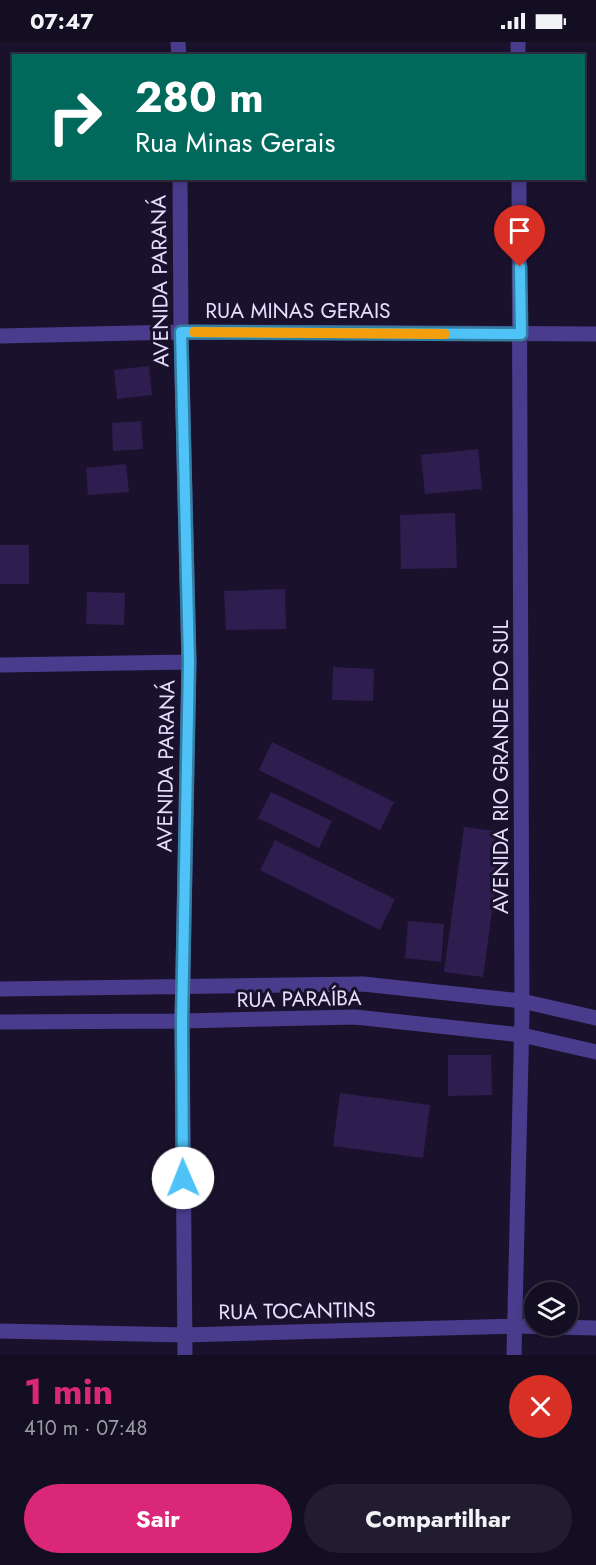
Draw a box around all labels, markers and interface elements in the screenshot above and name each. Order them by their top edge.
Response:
text: 07:47 [30,5,94,37]
text: 280 m [135,67,264,128]
icon: right [36,78,114,156]
text: Rua Minas Gerais [135,123,335,162]
street label: AVENIDA PARANÁ [143,195,176,367]
pin [494,205,545,267]
icon: arrive [503,214,536,247]
street label: RUA MINAS GERAIS [205,296,391,326]
street label: AVENIDA RIO GRANDE DO SUL [486,620,516,914]
street label: AVENIDA PARANÁ [150,680,183,852]
street label: RUA PARAÍBA [236,983,362,1015]
position arrow [151,1146,215,1210]
map controls [524,1282,578,1336]
button: layers [524,1282,578,1336]
street label: RUA TOCANTINS [218,1295,376,1327]
text: 1 min [24,1365,113,1417]
button: close [509,1375,572,1438]
text: 410 m · 07:48 [24,1414,147,1443]
button: Sair [24,1484,292,1553]
button: Compartilhar [304,1484,572,1553]

